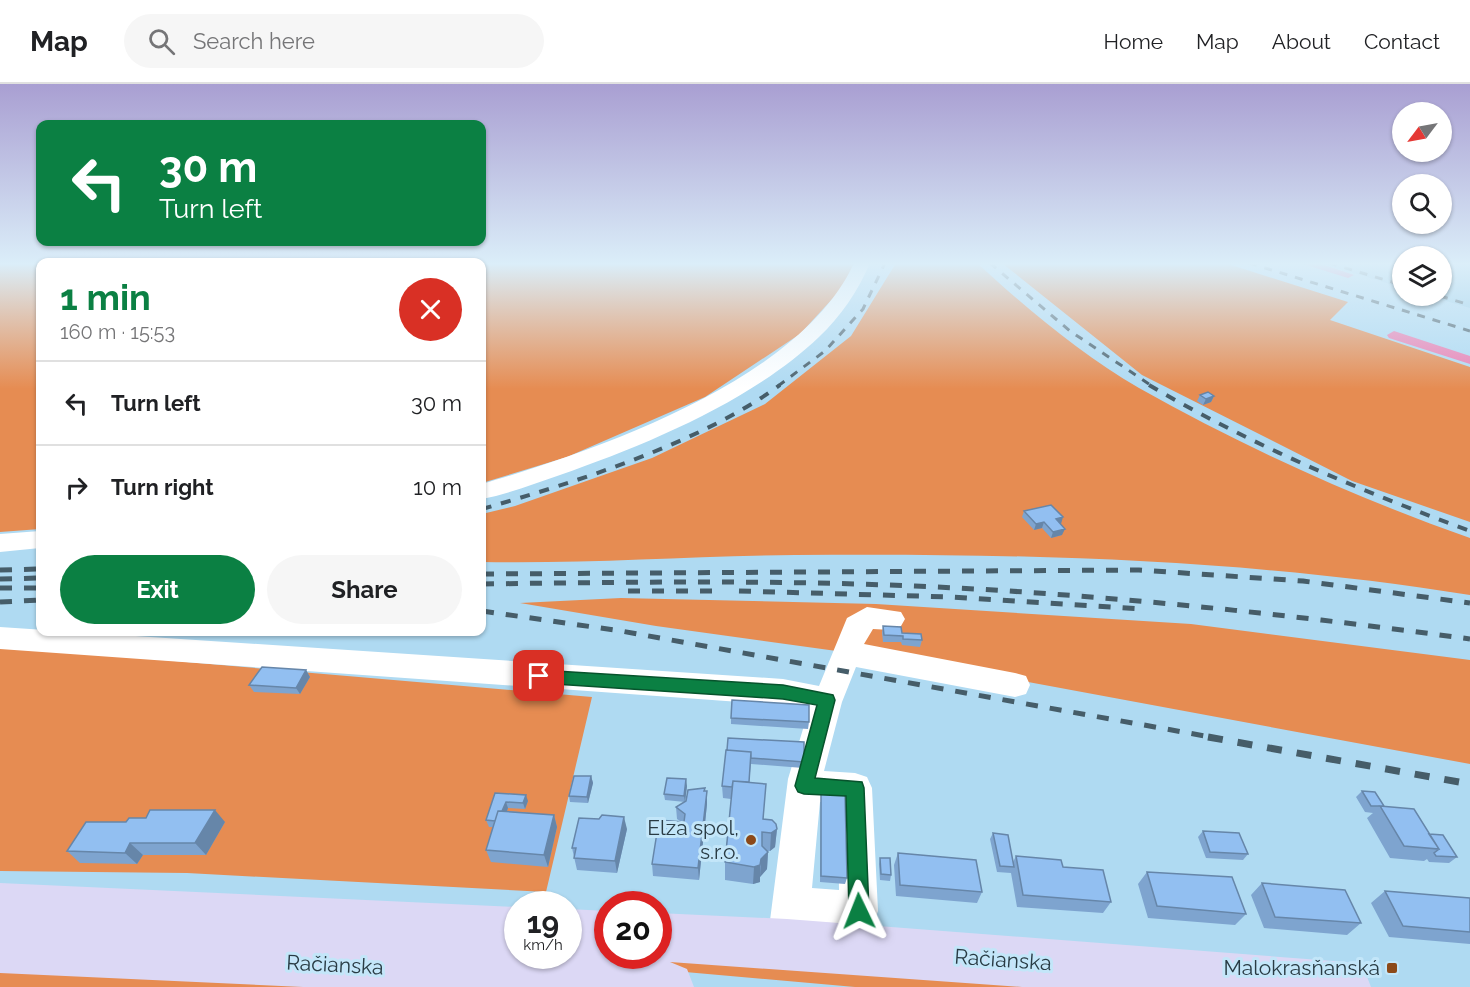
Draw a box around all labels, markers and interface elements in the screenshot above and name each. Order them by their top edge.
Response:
search box [124,14,544,68]
text: Map [30,25,88,58]
icon: search [145,25,178,58]
text: Search here [193,28,315,54]
text: Home [1104,29,1163,54]
text: Map [1196,29,1239,54]
text: About [1272,29,1331,54]
text: Contact [1364,29,1440,54]
north arrow [1392,102,1452,162]
map controls [1392,102,1452,306]
text: 30 m [159,143,257,192]
icon: left [60,144,138,222]
button: search [1392,174,1452,234]
text: Turn left [159,193,262,224]
button: layers [1392,246,1452,306]
text: 1 min [60,276,151,318]
button: close [399,278,462,341]
text: 160 m · 15:53 [60,320,175,344]
icon: left [60,387,93,420]
text: Turn left [111,390,201,416]
text: 30 m [411,390,462,416]
icon: right [60,471,93,504]
text: Turn right [111,474,214,500]
text: 10 m [413,474,462,500]
button: Exit [60,555,255,624]
button: Share [267,555,462,624]
pin [513,650,564,701]
icon: arrive [522,659,555,692]
place label: Elza spol, s.r.o. [647,815,739,864]
marker: Elza spol, s.r.o. [744,833,758,847]
position arrow [827,879,891,943]
speed limit sign: 20 [594,891,672,969]
text: 19 [527,905,559,940]
text: km/h [523,936,563,954]
street label: Račianska [954,944,1053,975]
street label: Račianska [286,949,384,980]
place label: Malokrasňanská [1223,955,1380,980]
marker: Malokrasňanská [1385,961,1399,975]

